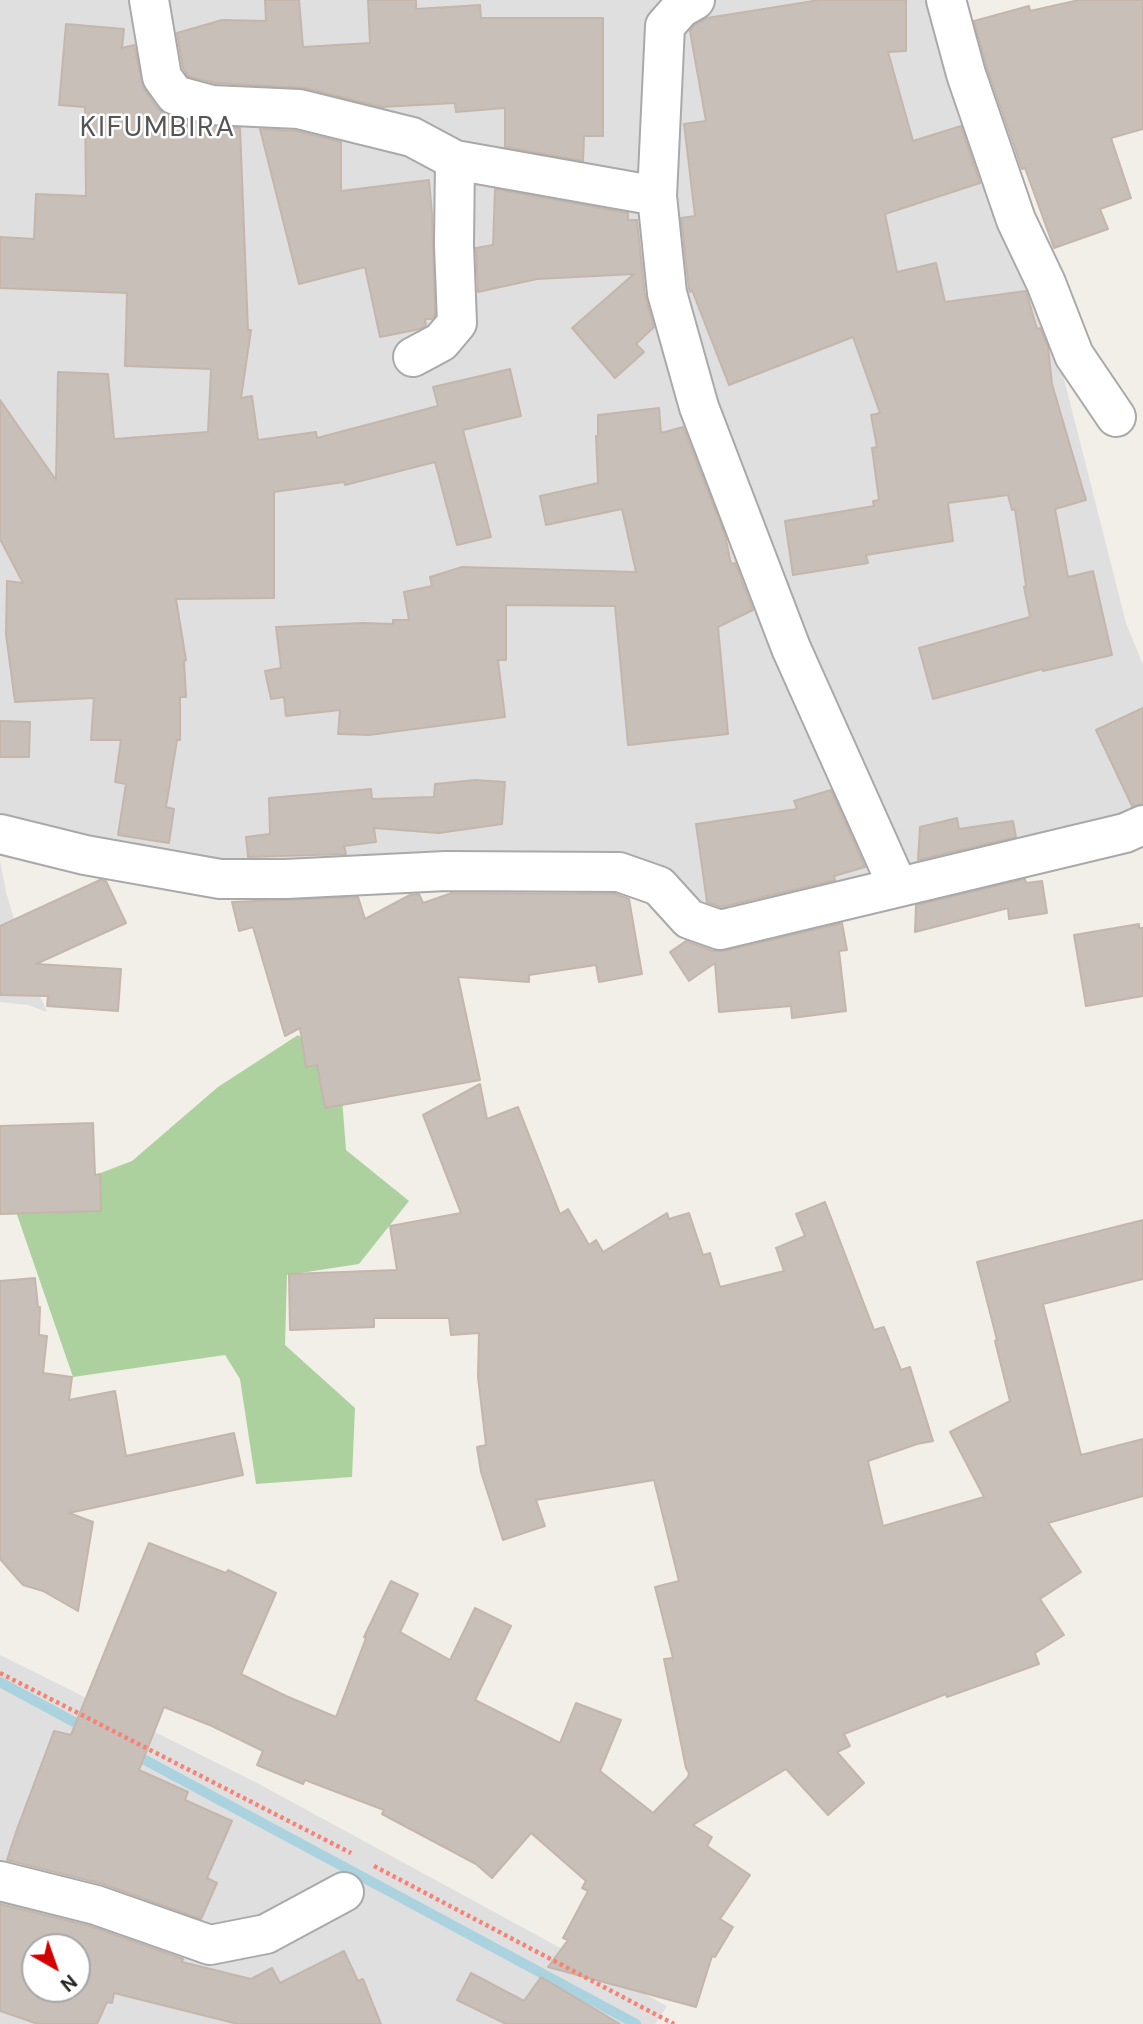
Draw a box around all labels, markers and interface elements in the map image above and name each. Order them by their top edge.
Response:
district label: KIFUMBIRA [81,112,235,146]
north arrow [21,1933,91,2003]
text: N [55,1969,82,1997]

